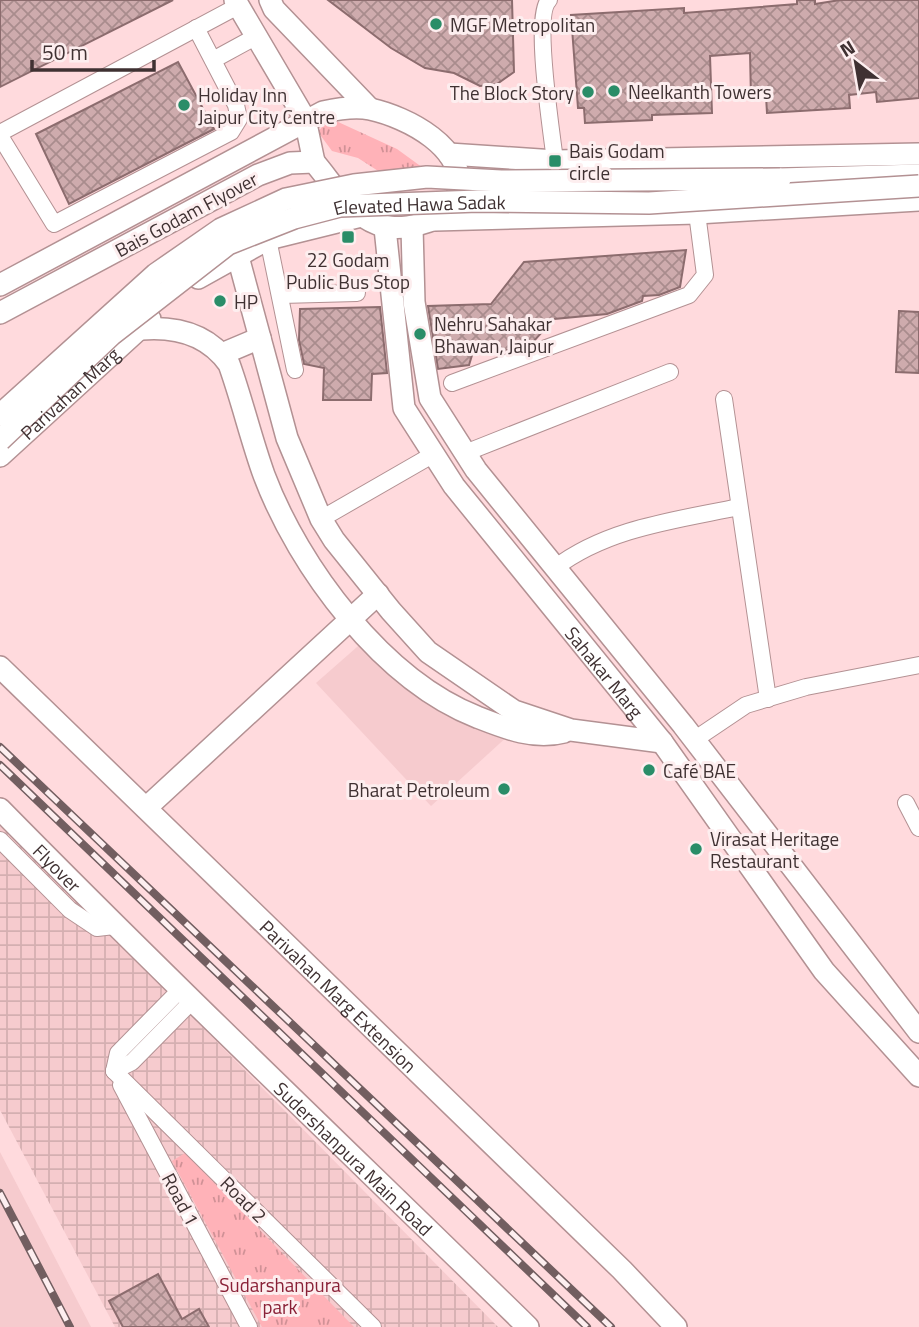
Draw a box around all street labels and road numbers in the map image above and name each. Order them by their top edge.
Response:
street label: Bais Godam Flyover [109,164,263,264]
street label: Elevated Hawa Sadak [330,186,506,222]
street label: Parivahan Marg [13,339,126,446]
street label: Sahakar Marg [559,620,651,724]
street label: Flyover [27,836,89,899]
street label: Parivahan Marg Extension [254,912,424,1079]
street label: Sudershanpura Main Road [268,1074,440,1242]
street label: Road 1 [155,1167,207,1231]
street label: Road 2 [214,1169,274,1229]

